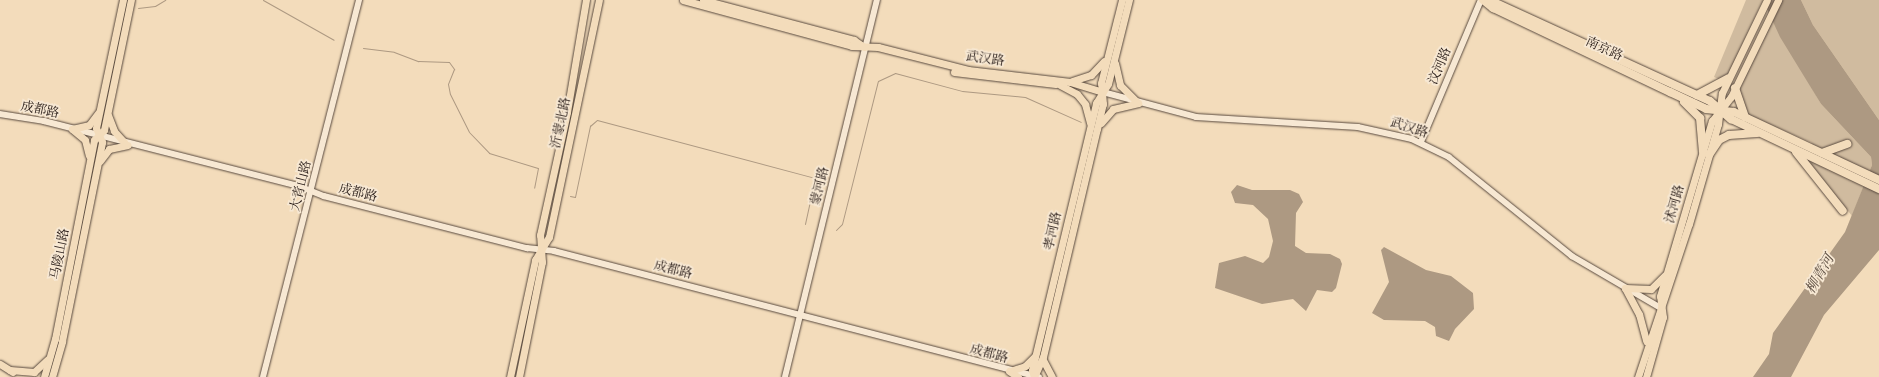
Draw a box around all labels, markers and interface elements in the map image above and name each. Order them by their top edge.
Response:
street label: 南京路 [1583,34,1625,64]
street label: 汶河路 [1425,45,1455,87]
street label: 武汉路 [965,49,1005,69]
street label: 沂蒙北路 [548,96,574,150]
street label: 成都路 [19,98,61,122]
street label: 武汉路 [1388,115,1430,141]
street label: 大青山路 [287,159,315,213]
street label: 蒙河路 [808,165,832,207]
street label: 成都路 [337,181,379,205]
street label: 沭河路 [1662,183,1688,225]
street label: 孝河路 [1041,210,1065,252]
street label: 马陵山路 [47,227,73,281]
water label: 柳青河 [1802,252,1838,296]
street label: 成都路 [652,258,694,282]
street label: 成都路 [968,341,1010,367]

